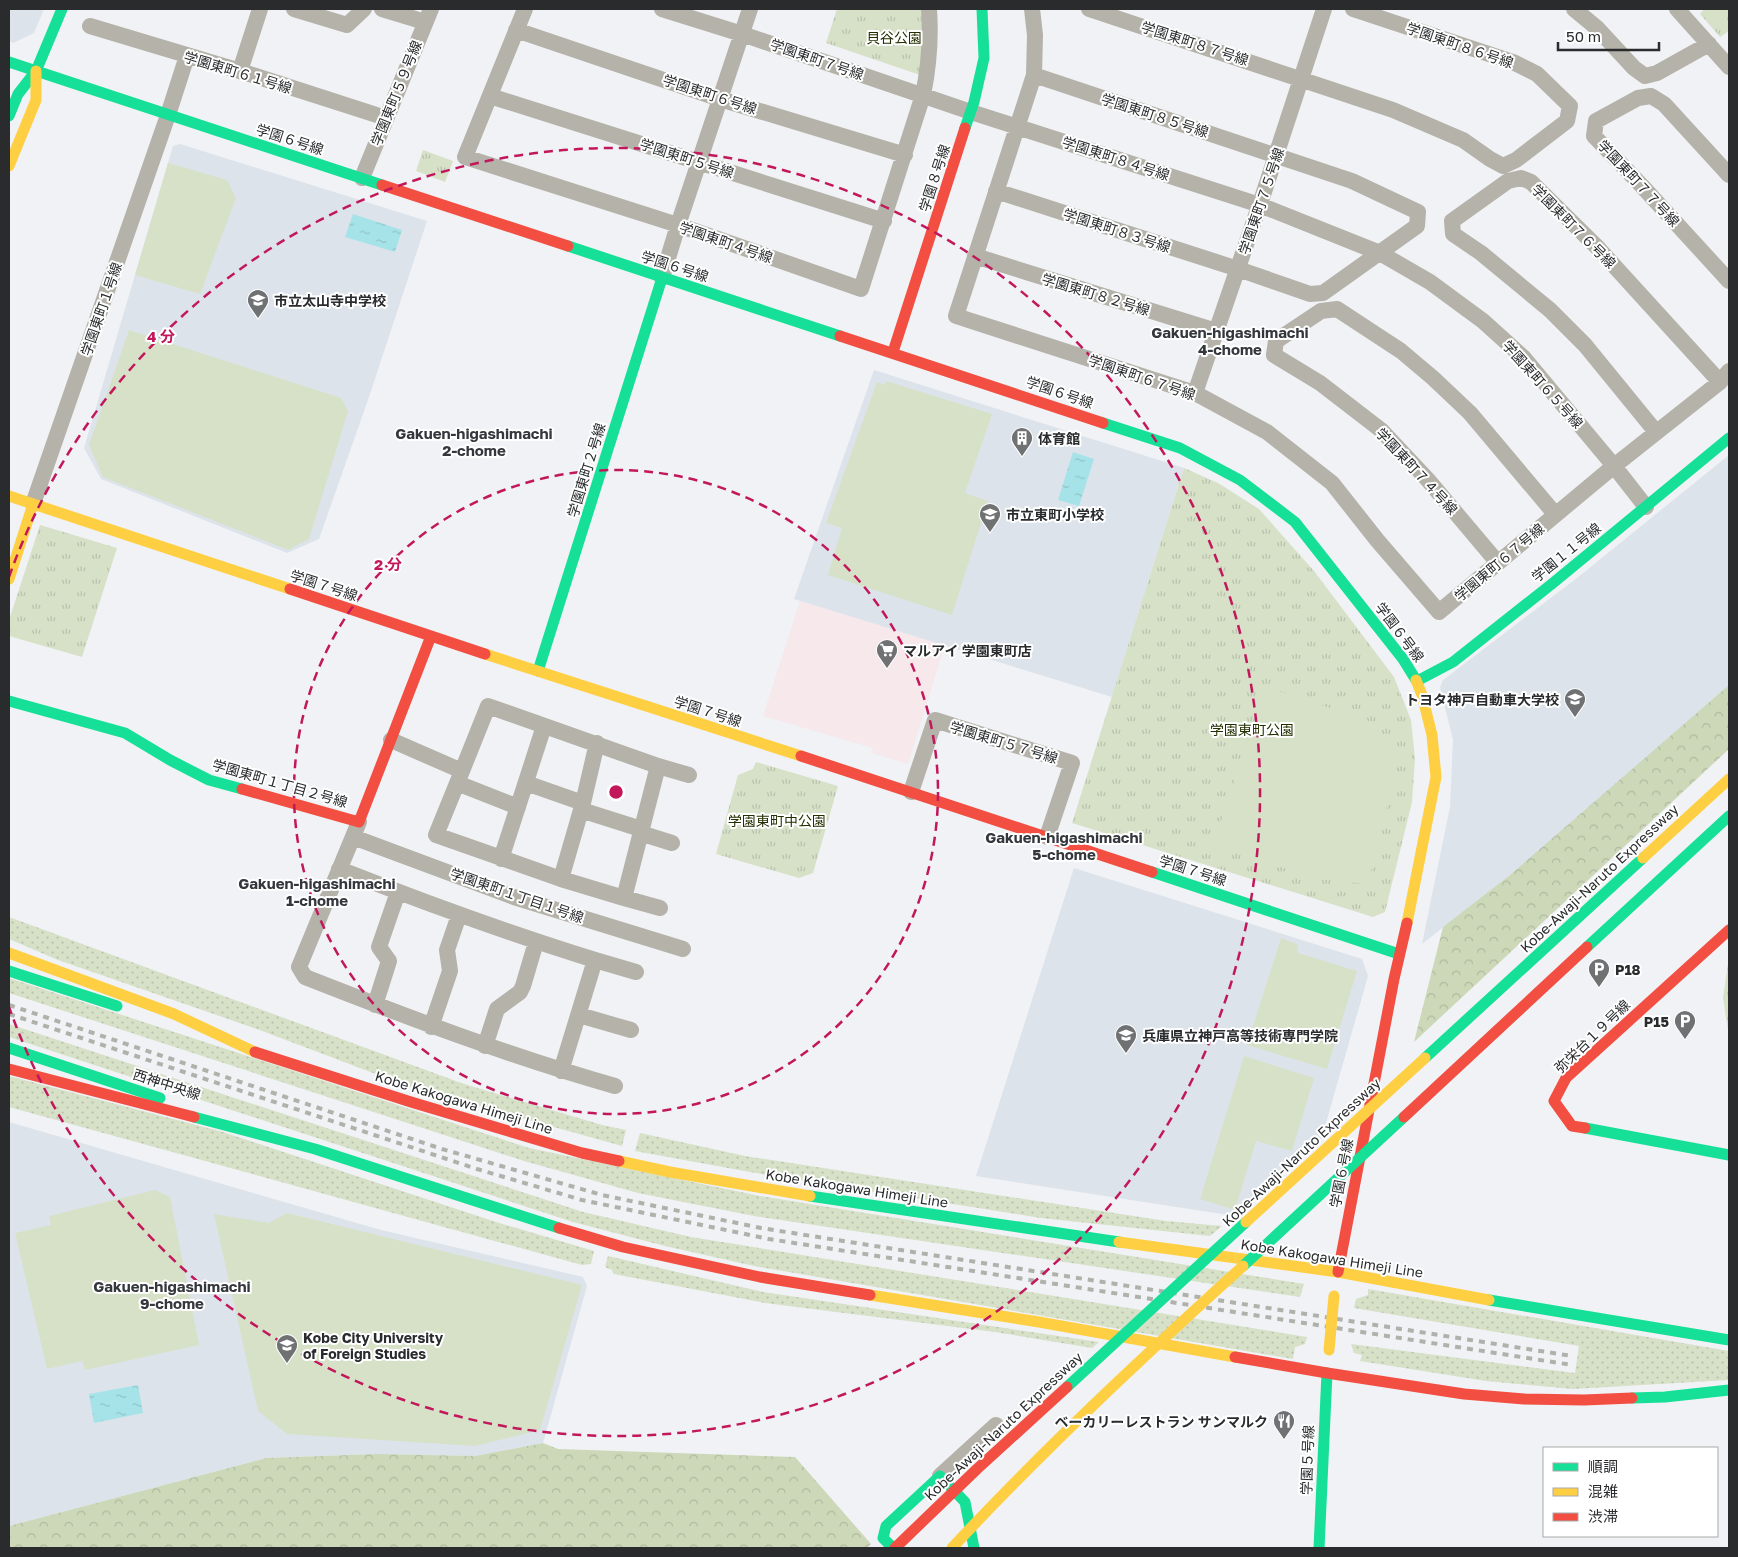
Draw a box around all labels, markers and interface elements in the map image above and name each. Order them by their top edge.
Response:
street label: 学園東町８７号線 [1139,18,1251,68]
street label: 学園東町８６号線 [1404,19,1516,71]
scale bar [1558,20,1659,52]
text: 50 m [1566,27,1601,45]
park label: 貝谷公園 [866,29,922,46]
street label: 学園東町７号線 [768,35,866,83]
street label: 学園東町５９号線 [367,38,425,148]
street label: 学園東町６１号線 [182,47,294,97]
street label: 学園東町６号線 [661,71,759,117]
street label: 学園東町８５号線 [1099,90,1211,140]
street label: 学園６号線 [254,120,326,158]
street label: 学園東町８４号線 [1060,133,1172,183]
street label: 学園東町５号線 [638,135,736,181]
street label: 学園東町７７号線 [1595,136,1683,230]
street label: 学園８号線 [915,142,953,214]
street label: 学園東町７５号線 [1235,145,1287,257]
street label: 学園東町７６号線 [1528,180,1620,272]
street label: 学園東町８３号線 [1061,205,1173,255]
street label: 学園東町４号線 [677,218,775,266]
street label: 学園６号線 [639,247,711,285]
street label: 学園東町１号線 [77,260,125,358]
street label: 学園東町８２号線 [1040,269,1152,319]
school or university icon: 市立太山寺中学校 [246,288,270,319]
place label: 市立太山寺中学校 [274,292,386,309]
district label: Gakuen-higashimachi 4-chome [1151,323,1309,358]
text: 4 分 [147,327,175,345]
street label: 学園東町６５号線 [1499,337,1587,431]
street label: 学園東町６７号線 [1086,351,1198,403]
street label: 学園６号線 [1024,373,1096,411]
street label: 学園東町２号線 [564,421,608,519]
district label: Gakuen-higashimachi 2-chome [395,424,553,459]
street label: 学園東町７４号線 [1373,424,1461,518]
building icon: 体育館 [1010,426,1034,457]
place label: 体育館 [1038,430,1080,447]
school or university icon: 市立東町小学校 [978,502,1002,533]
place label: 市立東町小学校 [1006,506,1104,523]
street label: 学園東町６７号線 [1451,519,1547,605]
street label: 学園１１号線 [1528,519,1604,585]
text: 2 分 [374,555,402,573]
street label: 学園７号線 [288,566,360,604]
street label: 学園６号線 [1372,599,1428,665]
supermarket icon: マルアイ 学園東町店 [875,638,899,669]
place label: マルアイ 学園東町店 [903,642,1032,659]
school or university icon: トヨタ神戸自動車大学校 [1563,687,1587,718]
place label: トヨタ神戸自動車大学校 [1405,691,1559,708]
street label: 学園７号線 [672,692,744,730]
street label: 学園東町５７号線 [948,717,1060,767]
park label: 学園東町公園 [1210,721,1294,738]
street label: 学園東町１丁目２号線 [210,756,350,810]
centre of rings [607,783,625,801]
street label: Kobe-Awaji-Naruto Expressway [1516,800,1682,956]
park label: 学園東町中公園 [728,812,826,829]
district label: Gakuen-higashimachi 5-chome [985,828,1143,863]
street label: 学園７号線 [1157,851,1229,889]
street label: 学園東町１丁目１号線 [448,864,586,926]
district label: Gakuen-higashimachi 1-chome [238,874,396,909]
parking icon: P18 [1587,957,1611,988]
place label: P18 [1615,961,1641,978]
street label: 弥栄台１９号線 [1551,996,1633,1076]
parking icon: P15 [1673,1009,1697,1040]
place label: P15 [1644,1013,1669,1030]
school or university icon: 兵庫県立神戸高等技術専門学院 [1114,1023,1138,1054]
place label: 兵庫県立神戸高等技術専門学院 [1142,1027,1338,1044]
street label: 西神中央線 [131,1065,203,1103]
street label: Kobe Kakogawa Himeji Line [373,1067,555,1137]
street label: Kobe-Awaji-Naruto Expressway [1218,1074,1384,1230]
street label: 学園６号線 [1326,1137,1356,1209]
street label: Kobe Kakogawa Himeji Line [764,1165,950,1211]
street label: Kobe Kakogawa Himeji Line [1239,1235,1425,1281]
district label: Gakuen-higashimachi 9-chome [93,1277,251,1312]
place label: Kobe City University of Foreign Studies [303,1329,444,1362]
school or university icon: Kobe City University of Foreign Studies [275,1333,299,1364]
street label: Kobe-Awaji-Naruto Expressway [920,1348,1086,1504]
restaurant icon: ベーカリーレストラン サンマルク [1272,1409,1296,1440]
place label: ベーカリーレストラン サンマルク [1055,1413,1268,1430]
street label: 学園５号線 [1297,1425,1317,1495]
legend [1543,1447,1718,1537]
text: 順調 [1588,1457,1618,1475]
text: 混雑 [1588,1482,1618,1500]
text: 渋滞 [1588,1507,1618,1525]

